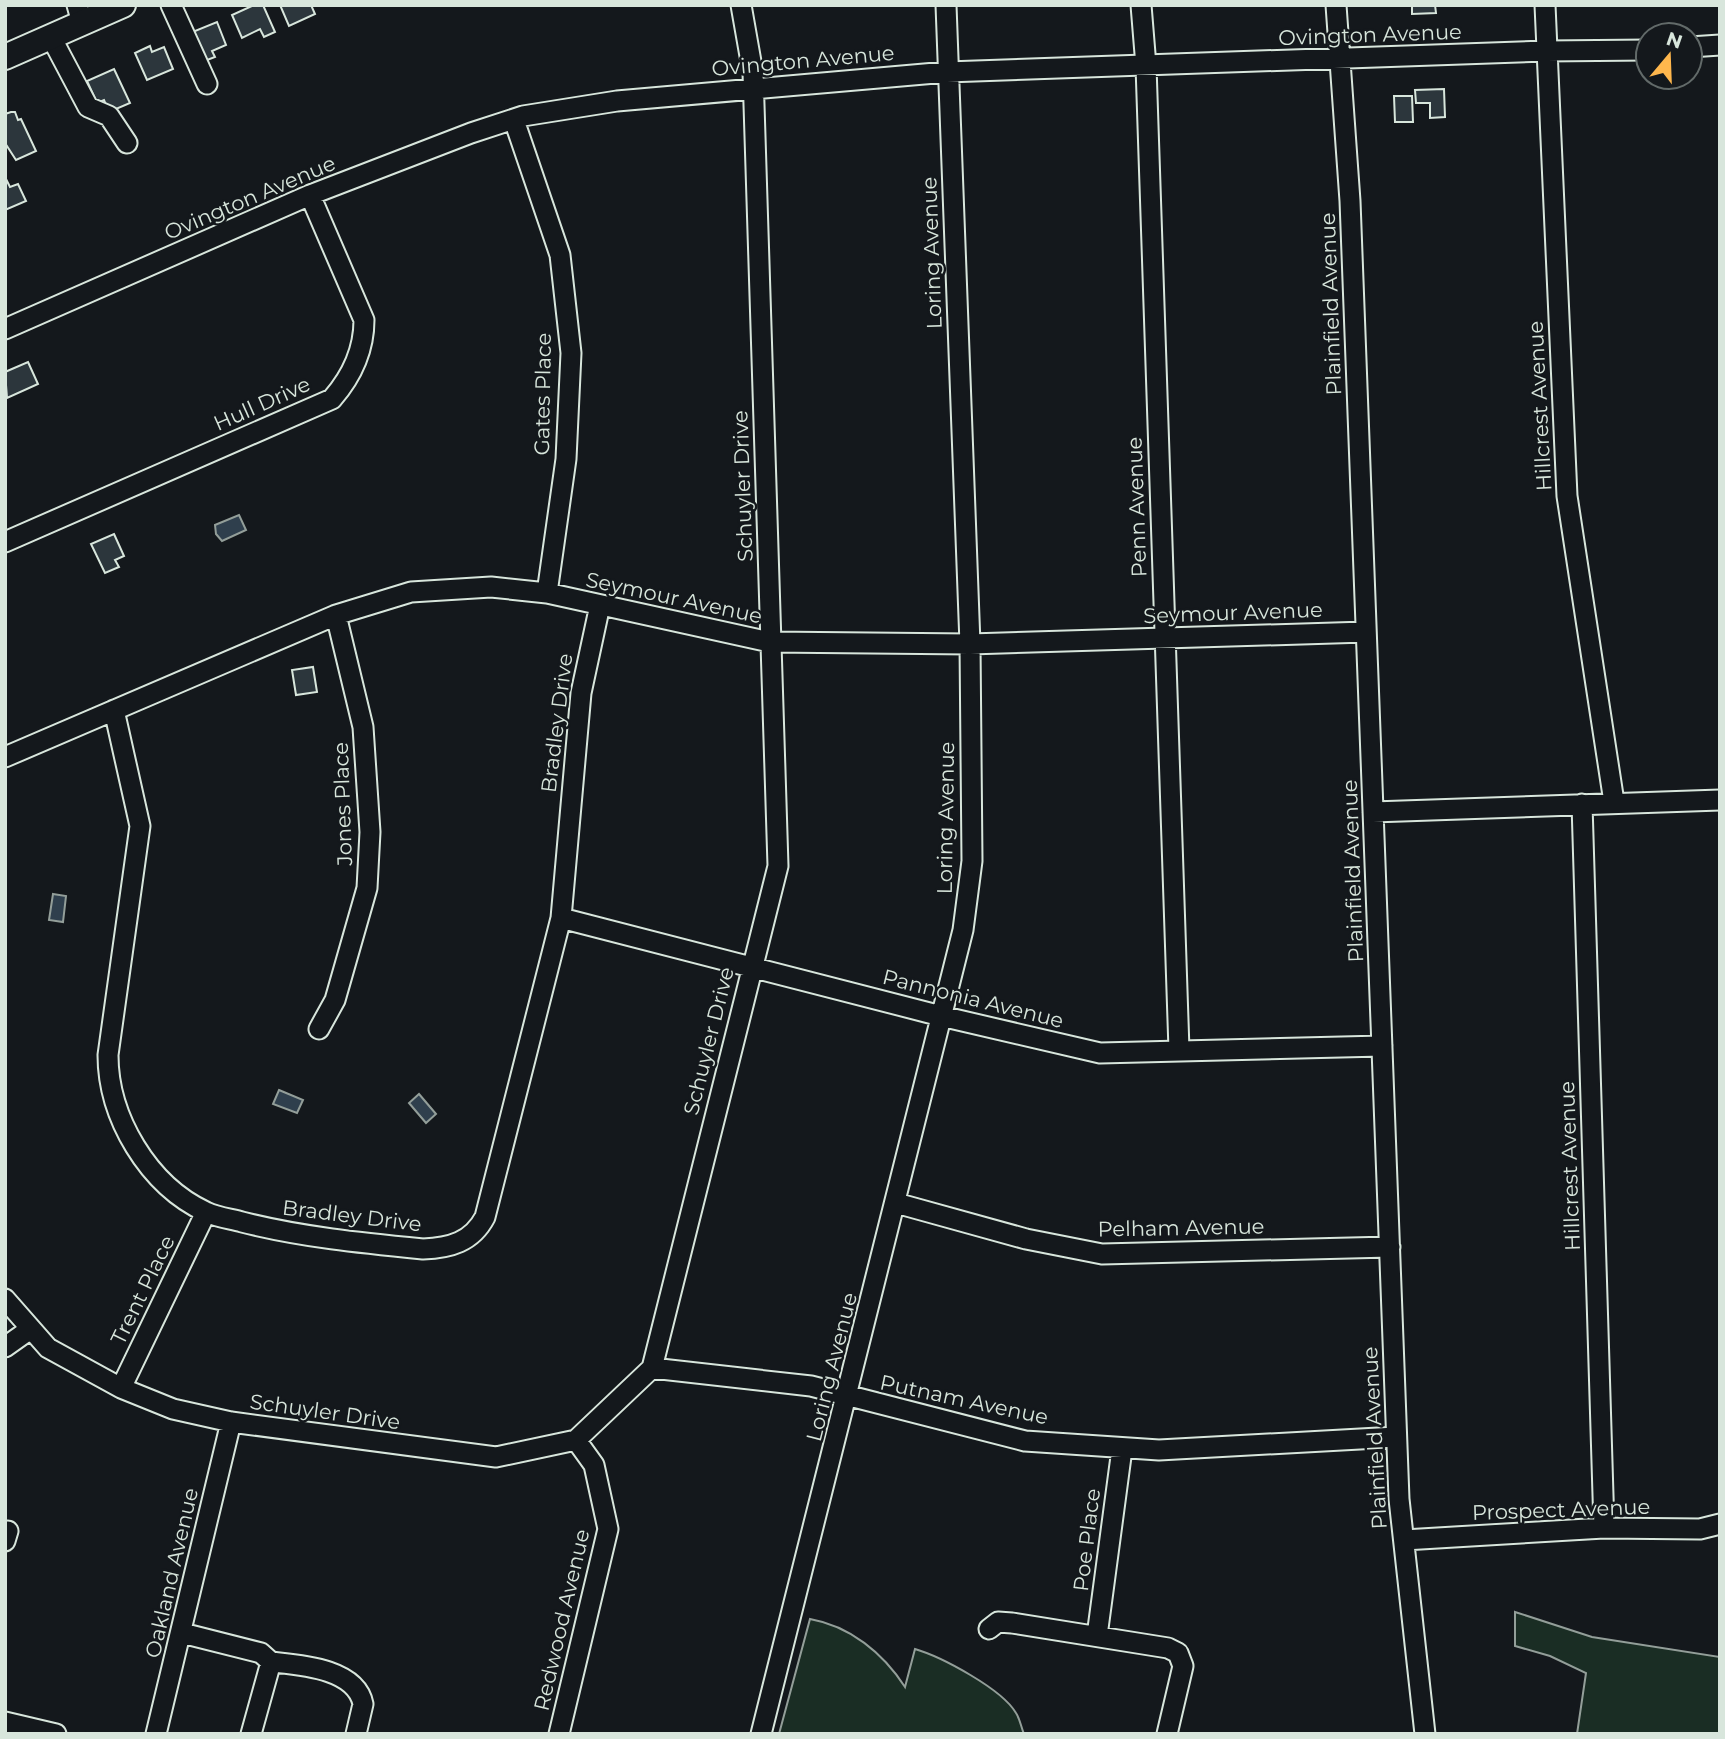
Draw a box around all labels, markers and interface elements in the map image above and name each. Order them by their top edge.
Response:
street label: Ovington Avenue [1278,19,1462,50]
north arrow [1634,21,1704,91]
text: N [1663,27,1685,54]
street label: Ovington Avenue [710,40,895,81]
street label: Ovington Avenue [160,150,339,245]
street label: Loring Avenue [916,176,947,330]
street label: Plainfield Avenue [1315,212,1346,396]
street label: Hillcrest Avenue [1523,320,1556,492]
street label: Gates Place [529,332,556,456]
street label: Hull Drive [210,371,314,436]
street label: Schuyler Drive [727,410,758,562]
street label: Penn Avenue [1122,436,1151,578]
street label: Seymour Avenue [584,567,765,628]
street label: Seymour Avenue [1143,597,1323,628]
street label: Bradley Drive [536,652,577,794]
street label: Loring Avenue [932,741,959,895]
street label: Jones Place [328,742,357,867]
street label: Plainfield Avenue [1337,779,1368,963]
street label: Schuyler Drive [678,964,739,1117]
street label: Pannonia Avenue [880,964,1066,1033]
street label: Hillcrest Avenue [1554,1081,1585,1252]
street label: Bradley Drive [281,1195,423,1236]
street label: Pelham Avenue [1097,1214,1265,1241]
street label: Trent Place [105,1231,180,1348]
street label: Loring Avenue [801,1290,862,1444]
street label: Plainfield Avenue [1357,1346,1392,1530]
street label: Putnam Avenue [878,1369,1051,1430]
street label: Schuyler Drive [248,1389,402,1434]
street label: Oakland Avenue [140,1485,203,1660]
street label: Poe Place [1068,1487,1105,1593]
street label: Prospect Avenue [1471,1494,1651,1525]
street label: Redwood Avenue [528,1527,595,1713]

